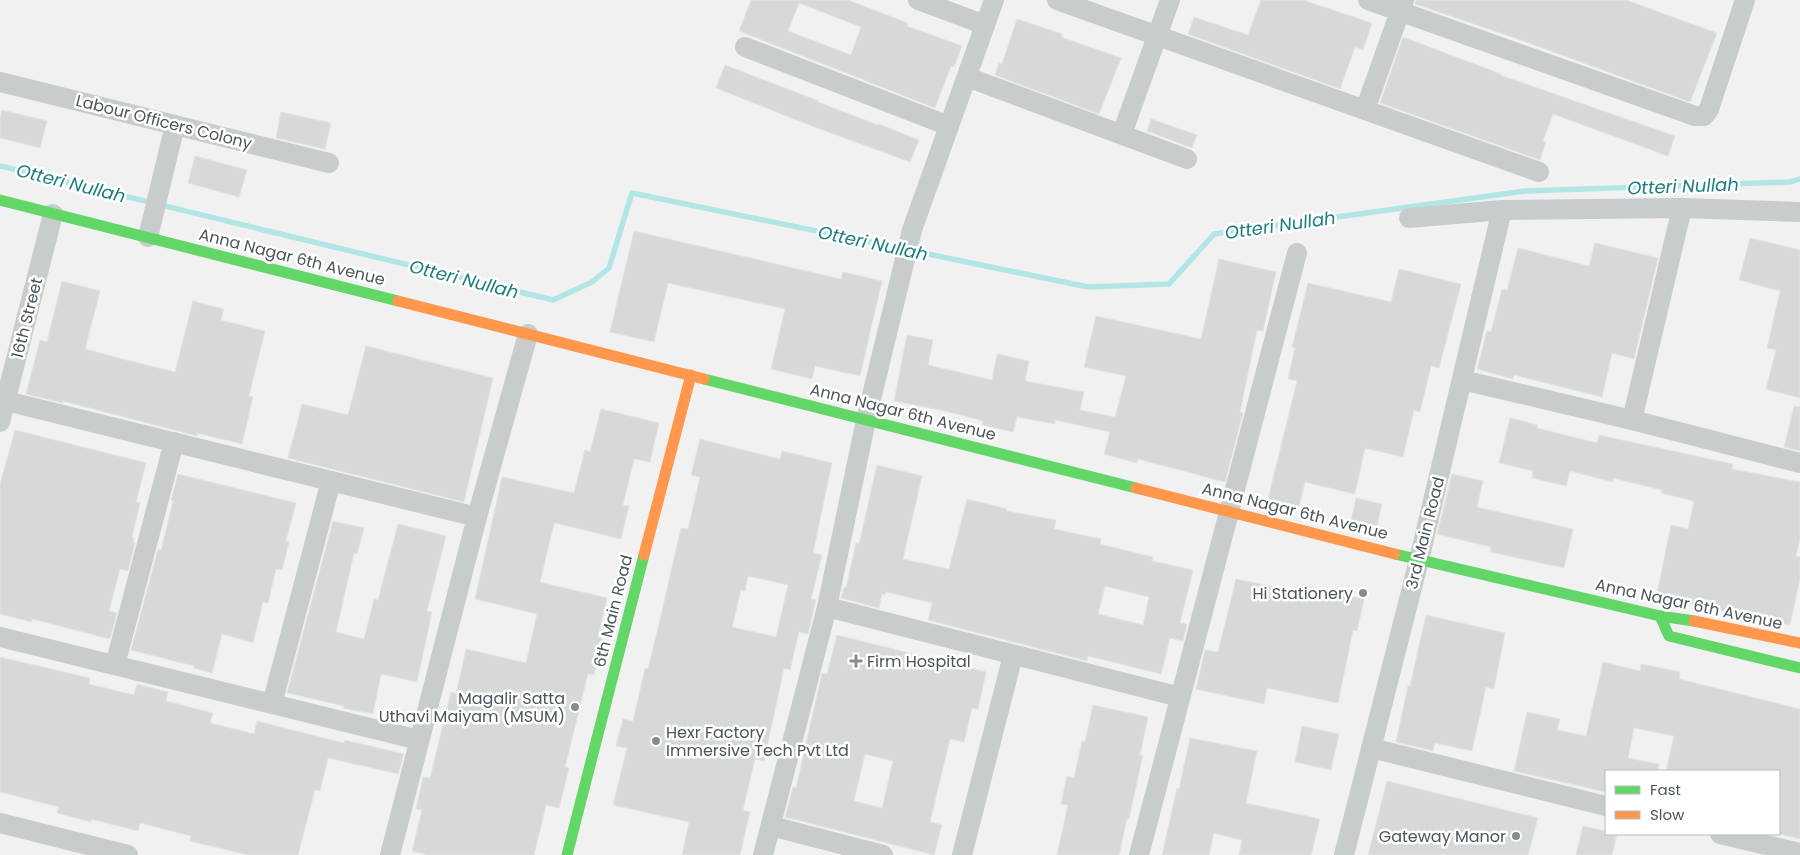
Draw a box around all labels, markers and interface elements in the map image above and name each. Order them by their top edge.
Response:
street label: Labour Officers Colony [74,89,254,155]
water label: Otteri Nullah [14,157,128,209]
water label: Otteri Nullah [1627,172,1739,200]
water label: Otteri Nullah [1223,205,1337,245]
water label: Otteri Nullah [816,219,930,267]
street label: Anna Nagar 6th Avenue [197,223,387,291]
water label: Otteri Nullah [407,253,521,305]
street label: 16th Street [6,275,48,361]
street label: Anna Nagar 6th Avenue [808,378,998,446]
street label: 3rd Main Road [1400,474,1450,592]
street label: Anna Nagar 6th Avenue [1200,477,1390,545]
street label: 6th Main Road [588,552,638,670]
street label: Anna Nagar 6th Avenue [1593,573,1785,635]
place label: Hi Stationery [1253,582,1353,605]
marker: Hi Stationery [1357,587,1369,599]
place label: Firm Hospital [867,650,971,673]
marker: Firm Hospital [849,654,863,668]
place label: Magalir Satta Uthavi Maiyam (MSUM) [379,687,565,728]
marker: Magalir Satta Uthavi Maiyam (MSUM) [569,701,581,713]
place label: Hexr Factory Immersive Tech Pvt Ltd [666,721,849,762]
marker: Hexr Factory Immersive Tech Pvt Ltd [650,735,662,747]
legend [1605,770,1780,835]
text: Fast [1650,779,1681,800]
text: Slow [1650,804,1685,825]
place label: Gateway Manor [1379,825,1506,848]
marker: Gateway Manor [1510,830,1522,842]

